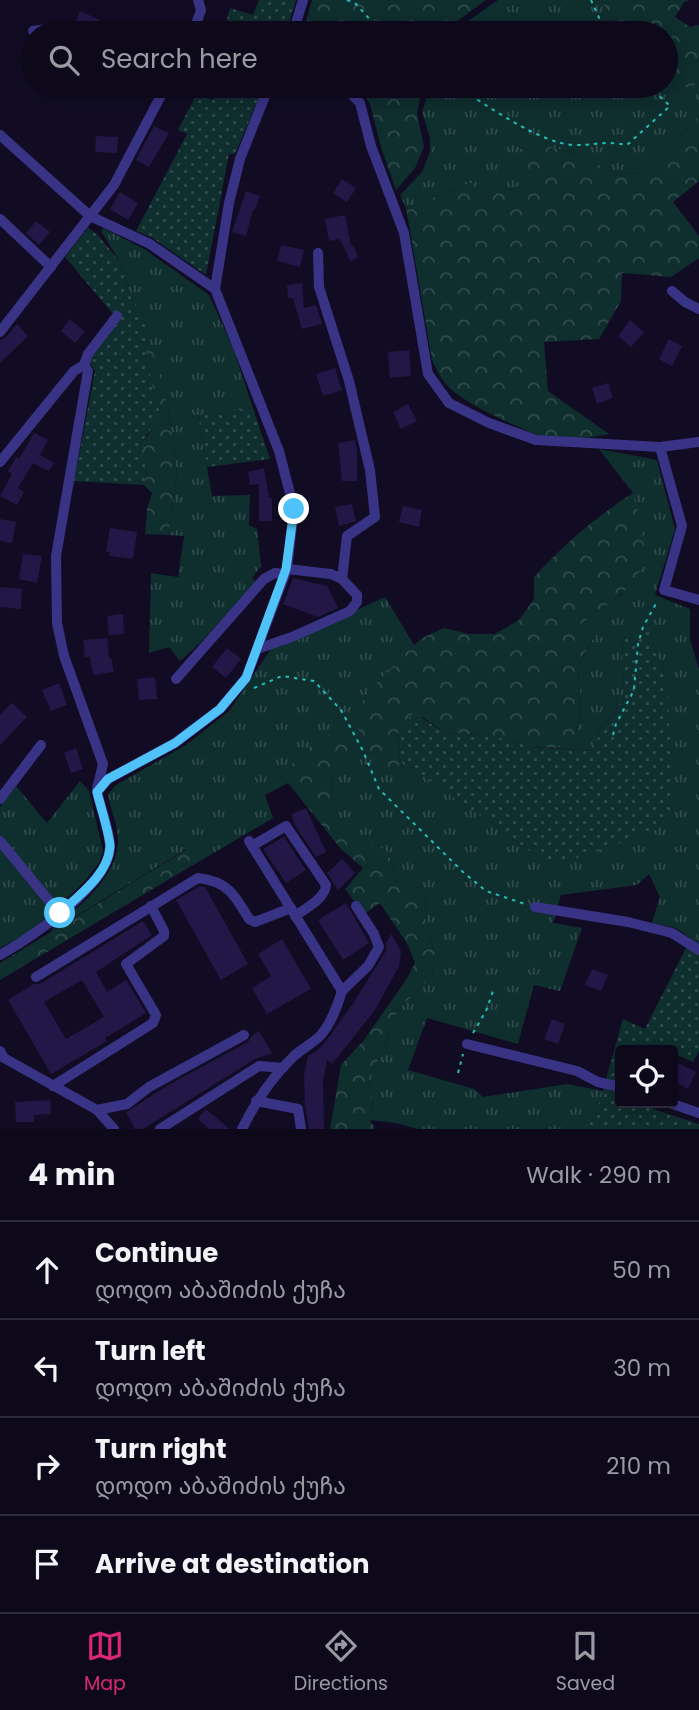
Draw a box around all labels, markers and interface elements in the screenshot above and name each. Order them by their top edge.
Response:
search box [21,21,678,98]
icon: search [45,41,83,79]
text: Search here [101,41,258,77]
route end [278,493,309,524]
route start [44,897,75,928]
map controls [615,1045,678,1108]
button: locate [615,1045,678,1108]
text: 4 min [28,1153,116,1196]
text: Walk · 290 m [526,1159,671,1191]
text: Continue [95,1235,218,1271]
icon: ahead [28,1251,66,1289]
text: 50 m [612,1254,671,1286]
text: დოდო აბაშიძის ქუჩა [95,1274,346,1306]
text: Turn left [95,1333,206,1369]
icon: left [28,1349,66,1387]
text: 30 m [613,1352,671,1384]
text: დოდო აბაშიძის ქუჩა [95,1372,346,1404]
text: Turn right [95,1431,227,1467]
icon: right [28,1447,66,1485]
text: 210 m [606,1450,671,1482]
text: დოდო აბაშიძის ქუჩა [95,1470,346,1502]
icon: arrive [28,1545,66,1583]
text: Arrive at destination [95,1546,370,1582]
tab: Map [84,1627,126,1698]
tab: Directions [294,1627,388,1698]
tab: Saved [556,1627,615,1698]

